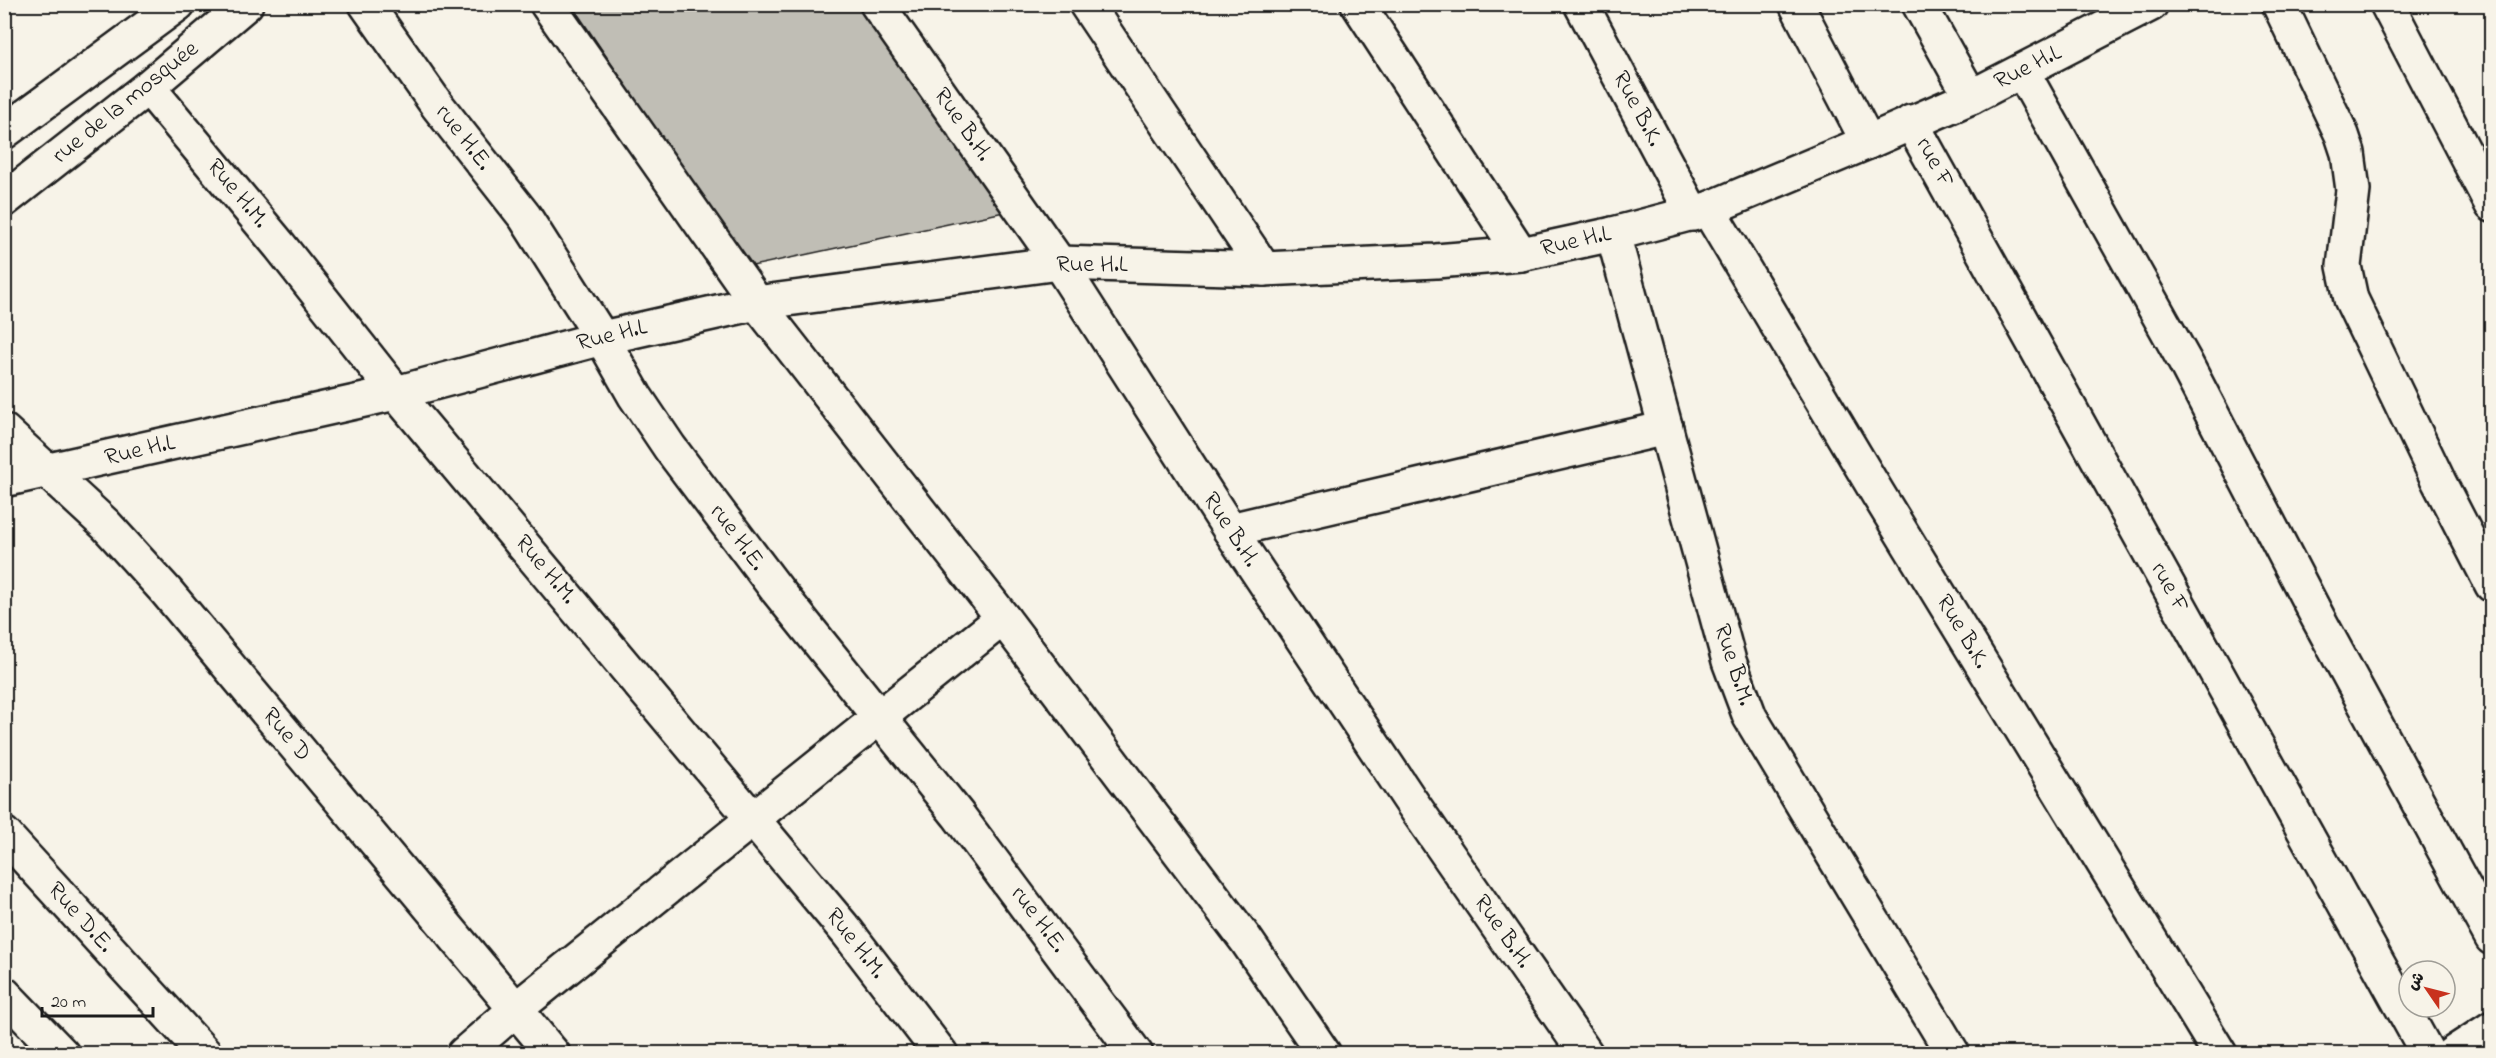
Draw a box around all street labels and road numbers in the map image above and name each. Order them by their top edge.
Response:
street label: rue de la mosquée [45,33,207,173]
street label: Rue H.L [1988,36,2068,100]
street label: Rue B.K. [1602,65,1672,153]
street label: Rue B.H. [924,81,1000,169]
street label: rue H.E. [426,97,500,179]
street label: rue F [1906,131,1962,195]
street label: Rue H.M. [197,151,277,237]
street label: Rue H.L [1537,217,1615,267]
street label: Rue H.L [1056,248,1128,283]
street label: Rue H.L [573,310,651,362]
street label: Rue H.L [101,426,179,476]
street label: Rue B.H. [1193,485,1267,575]
street label: rue H.E. [700,497,774,579]
street label: Rue H.M. [505,527,585,613]
street label: rue F [2141,556,2197,620]
street label: Rue B.K. [1926,588,1998,676]
street label: Rue B.M. [1703,620,1763,711]
street label: Rue D [253,700,319,770]
street label: Rue D.E. [38,874,122,962]
street label: rue H.E. [1001,879,1075,961]
street label: Rue B.H. [1464,888,1540,976]
street label: Rue H.M. [816,901,894,987]

